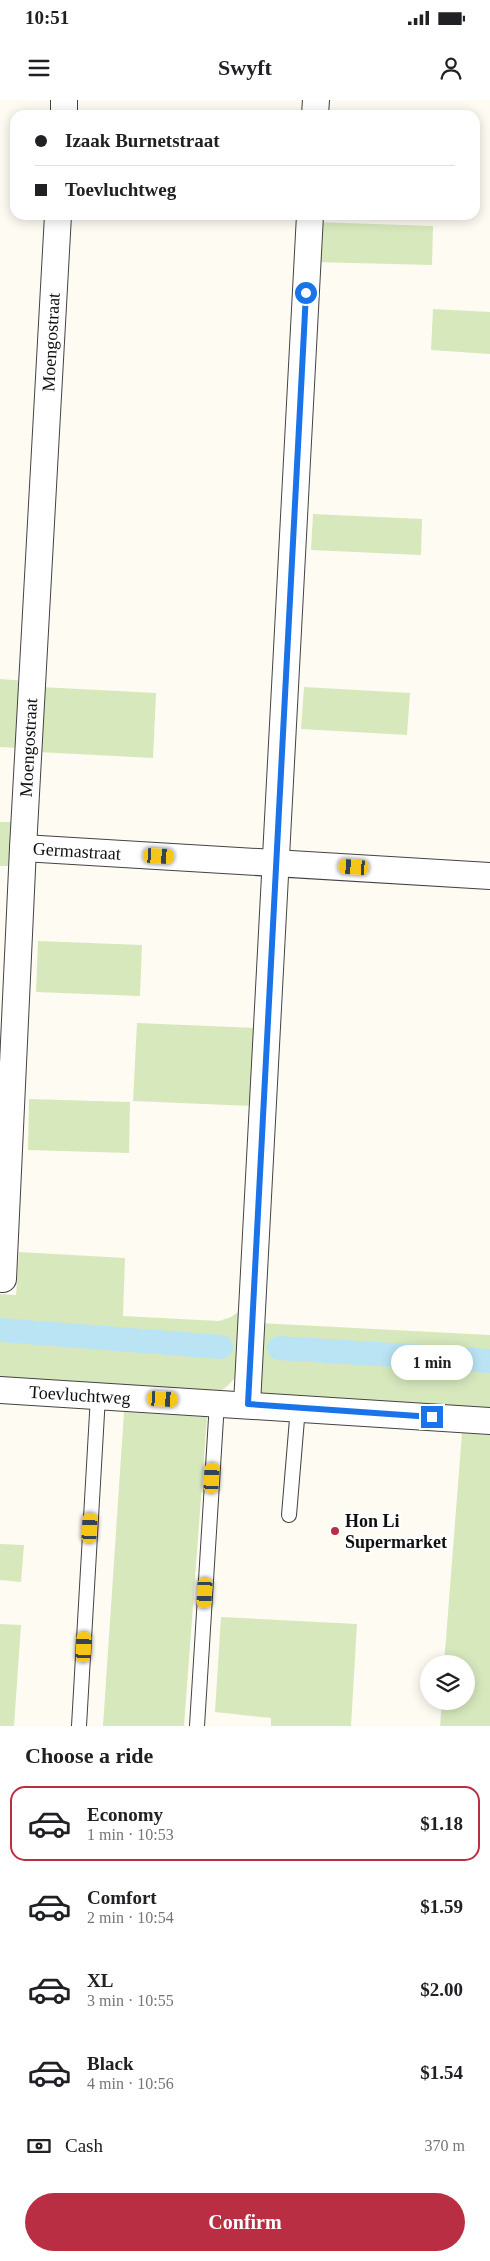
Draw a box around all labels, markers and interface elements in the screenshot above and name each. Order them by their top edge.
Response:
text: 10:51 [25,7,69,28]
icon: menu [25,54,53,82]
icon: person [437,54,465,82]
text: Swyft [218,55,272,80]
text: Izaak Burnetstraat [65,130,220,151]
text: Toevluchtweg [65,179,176,200]
route start [295,282,317,304]
street label: Moengostraat [38,292,64,392]
street label: Moengostraat [16,698,41,798]
street label: Germastraat [32,839,121,864]
car [143,848,174,864]
car [338,858,369,876]
callout: 1 min [391,1344,473,1380]
text: 1 min [413,1354,451,1371]
street label: Toevluchtweg [28,1382,131,1408]
car [147,1391,178,1407]
route end [421,1406,443,1428]
car [203,1463,220,1493]
place label: Hon Li Supermarket [345,1511,447,1552]
car [81,1513,98,1543]
marker: Hon Li Supermarket [329,1525,341,1537]
car [196,1578,213,1608]
car [75,1632,92,1662]
map controls [420,1655,475,1710]
button: layers [420,1655,475,1710]
text: Choose a ride [25,1743,153,1768]
icon: car [27,1801,72,1846]
text: Economy [87,1804,163,1825]
text: $1.18 [420,1813,463,1834]
text: 1 min · 10:53 [87,1826,174,1843]
icon: car [27,1884,72,1929]
text: Comfort [87,1887,157,1908]
text: $1.59 [420,1896,463,1917]
text: 2 min · 10:54 [87,1909,174,1926]
icon: car [27,1967,72,2012]
text: XL [87,1970,113,1991]
text: $2.00 [420,1979,463,2000]
text: 3 min · 10:55 [87,1992,174,2009]
icon: car [27,2050,72,2095]
text: Black [87,2053,133,2074]
text: $1.54 [420,2062,463,2083]
text: 4 min · 10:56 [87,2075,174,2092]
icon: cash [25,2132,53,2160]
text: Cash [65,2135,103,2156]
text: 370 m [425,2137,465,2154]
button: Confirm [25,2193,465,2251]

